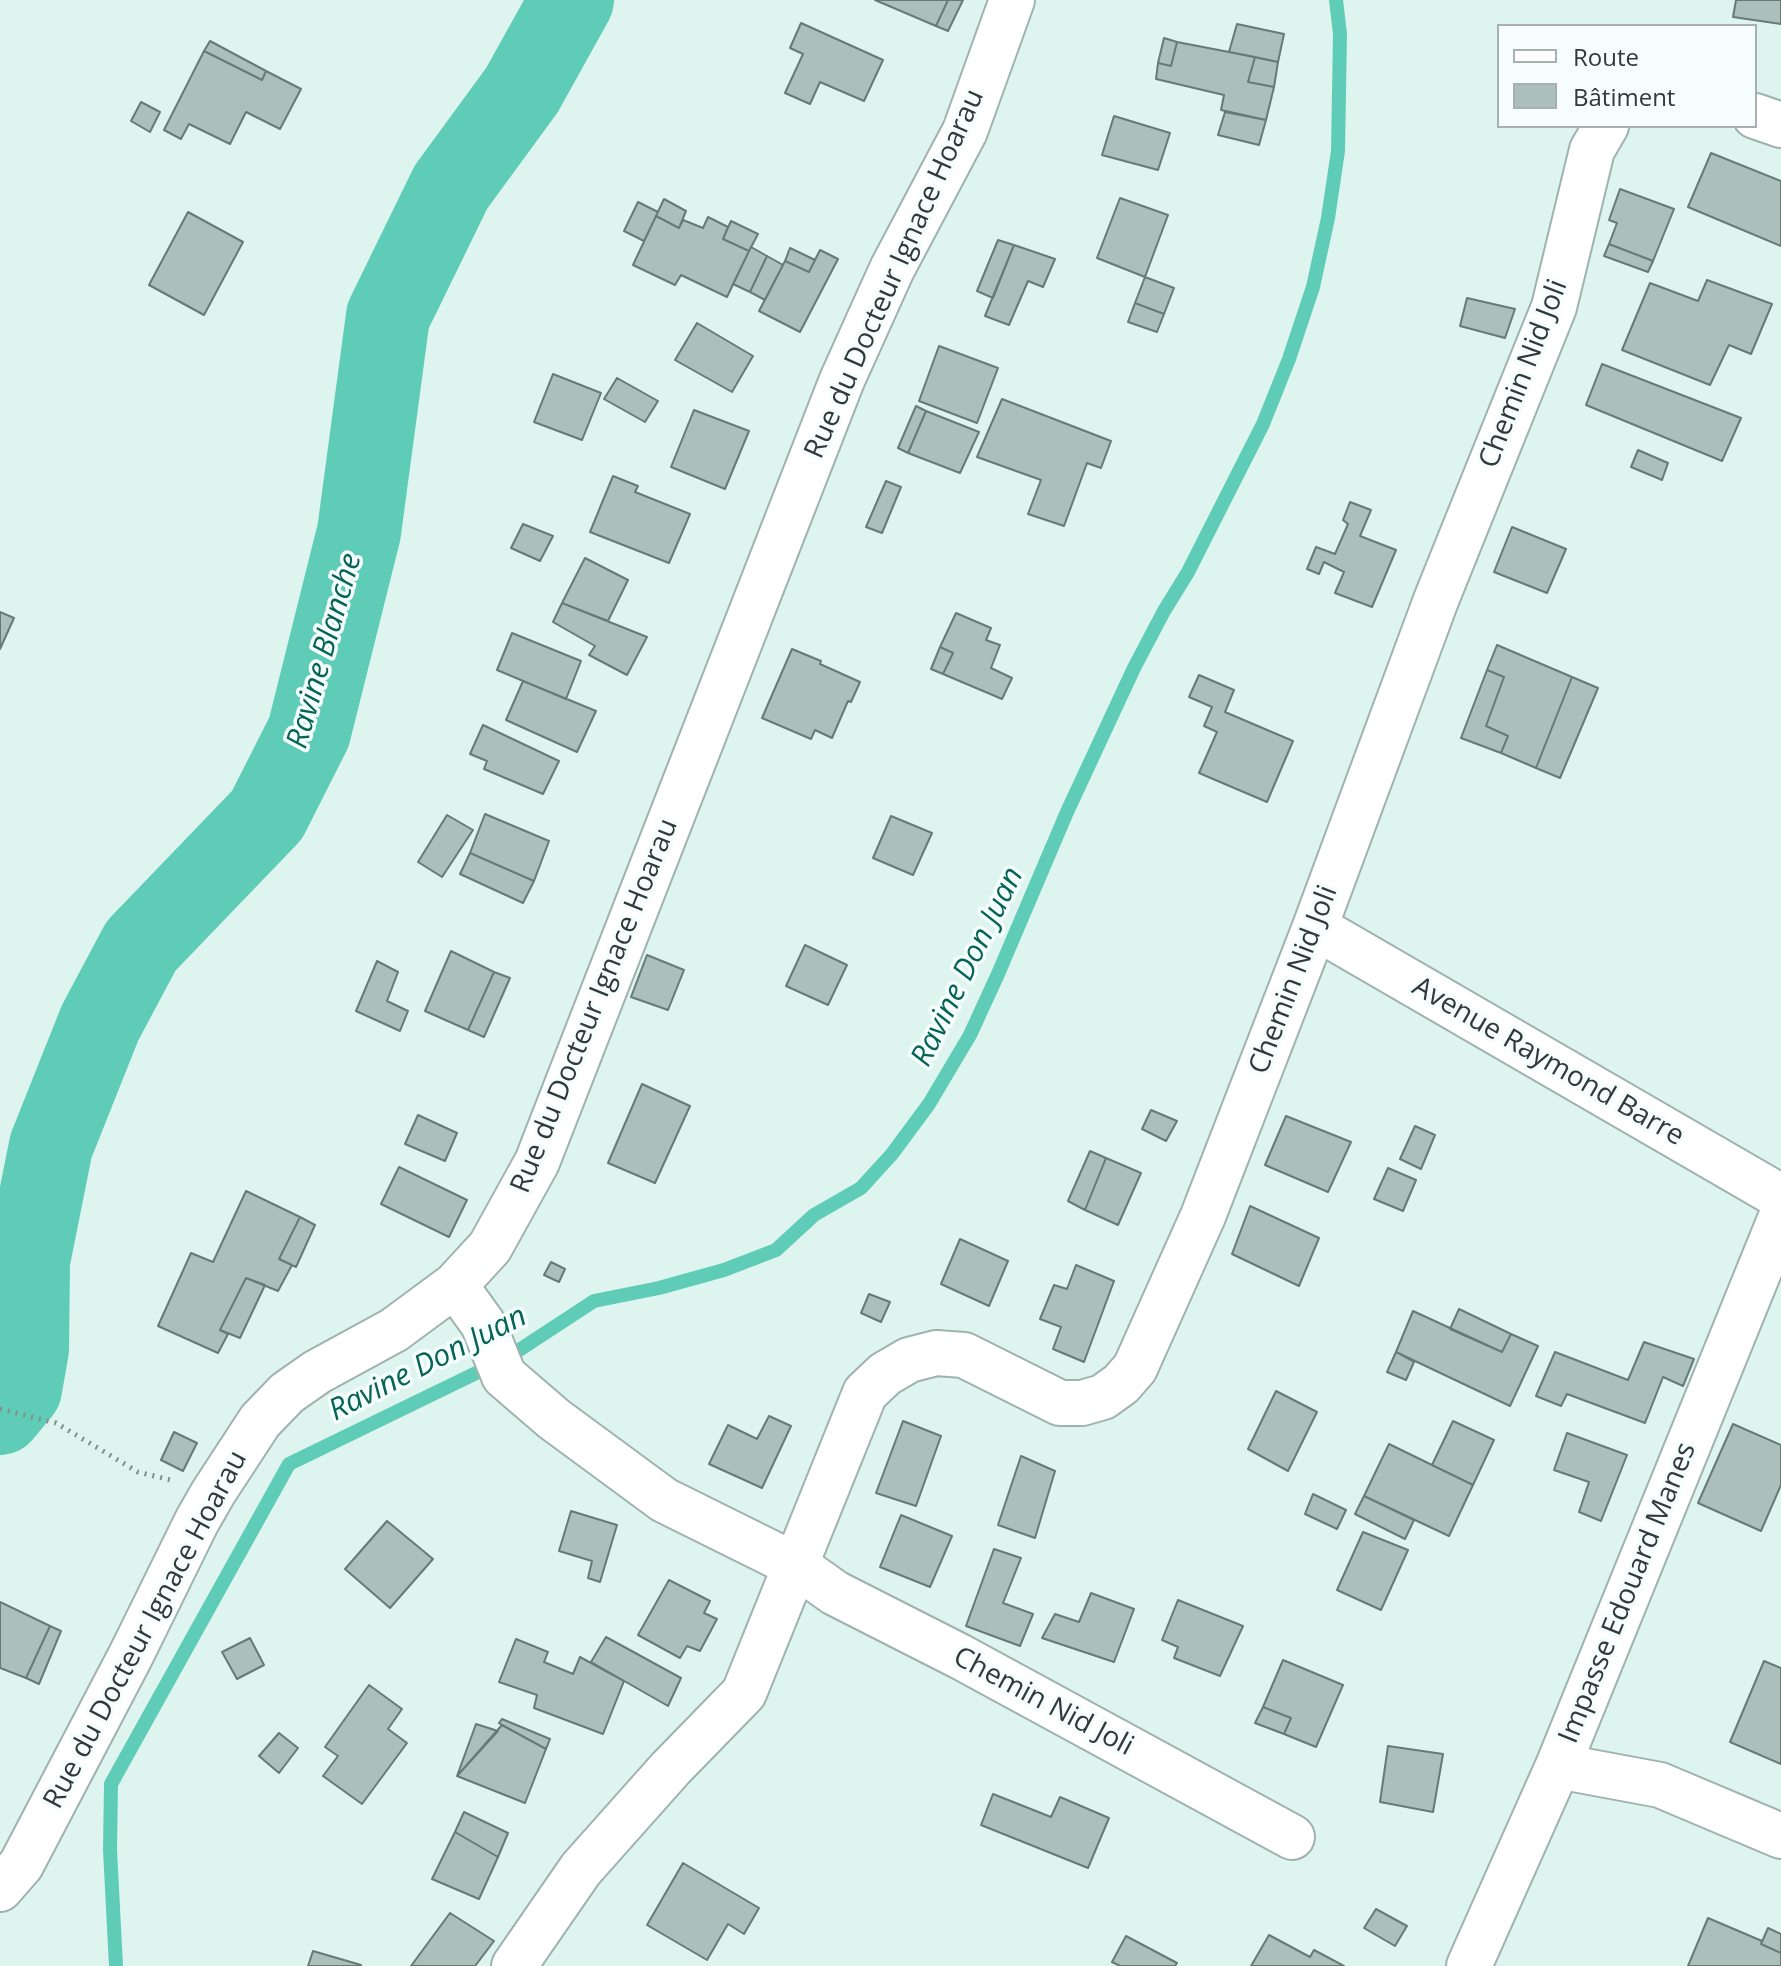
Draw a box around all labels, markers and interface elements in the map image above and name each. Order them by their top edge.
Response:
legend [1497,24,1757,128]
text: Route [1573,40,1639,73]
text: Bâtiment [1573,80,1675,113]
street label: Rue du Docteur Ignace Hoarau [798,84,992,464]
street label: Chemin Nid Joli [1473,275,1575,473]
water label: Ravine Blanche [280,549,370,753]
street label: Rue du Docteur Ignace Hoarau [504,814,686,1198]
water label: Ravine Don Juan [904,862,1032,1072]
street label: Chemin Nid Joli [1243,881,1345,1079]
street label: Avenue Raymond Barre [1406,970,1690,1154]
water label: Ravine Don Juan [323,1299,533,1429]
street label: Impasse Edouard Manes [1552,1438,1704,1748]
street label: Rue du Docteur Ignace Hoarau [37,1445,255,1815]
street label: Chemin Nid Joli [947,1640,1139,1764]

